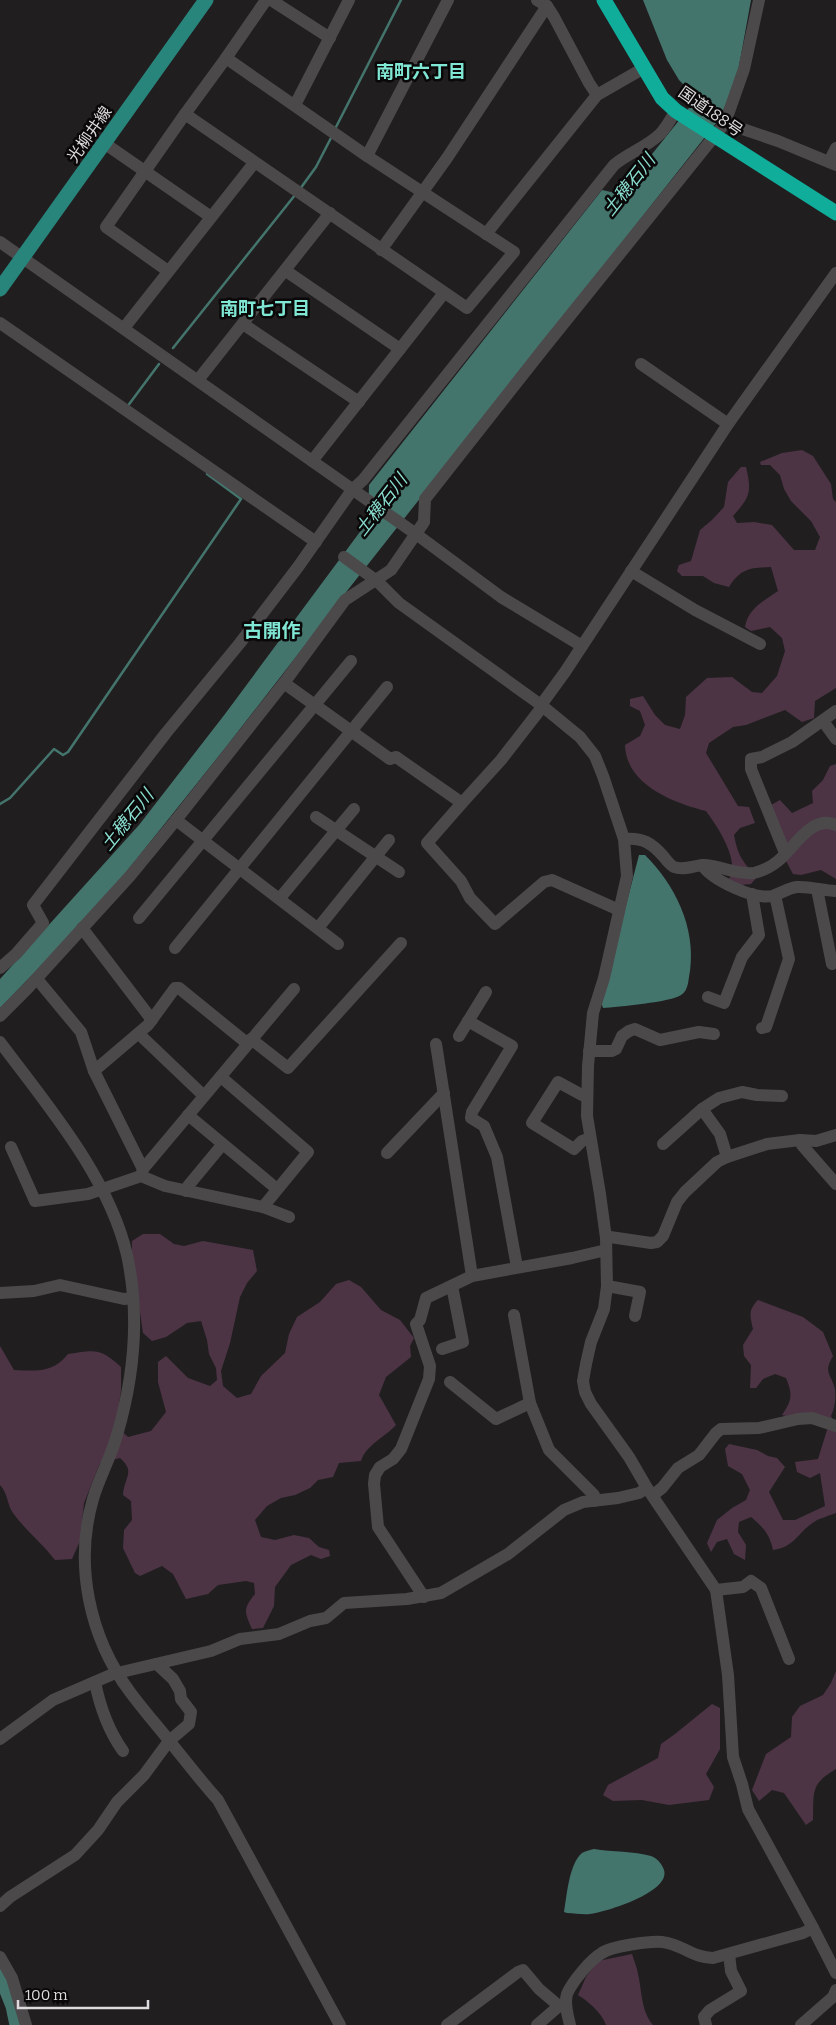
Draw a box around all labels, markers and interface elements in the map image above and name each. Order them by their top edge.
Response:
district label: 南町六丁目 [376,61,466,83]
street label: 国道188号 [675,82,746,140]
street label: 光柳井線 [63,103,116,166]
water label: 土穂石川 [598,148,661,220]
district label: 南町七丁目 [220,298,310,320]
water label: 土穂石川 [350,468,413,540]
district label: 古開作 [243,619,301,642]
water label: 土穂石川 [96,784,159,855]
scale bar [18,1978,148,2010]
text: 100 m [25,1986,68,2004]

